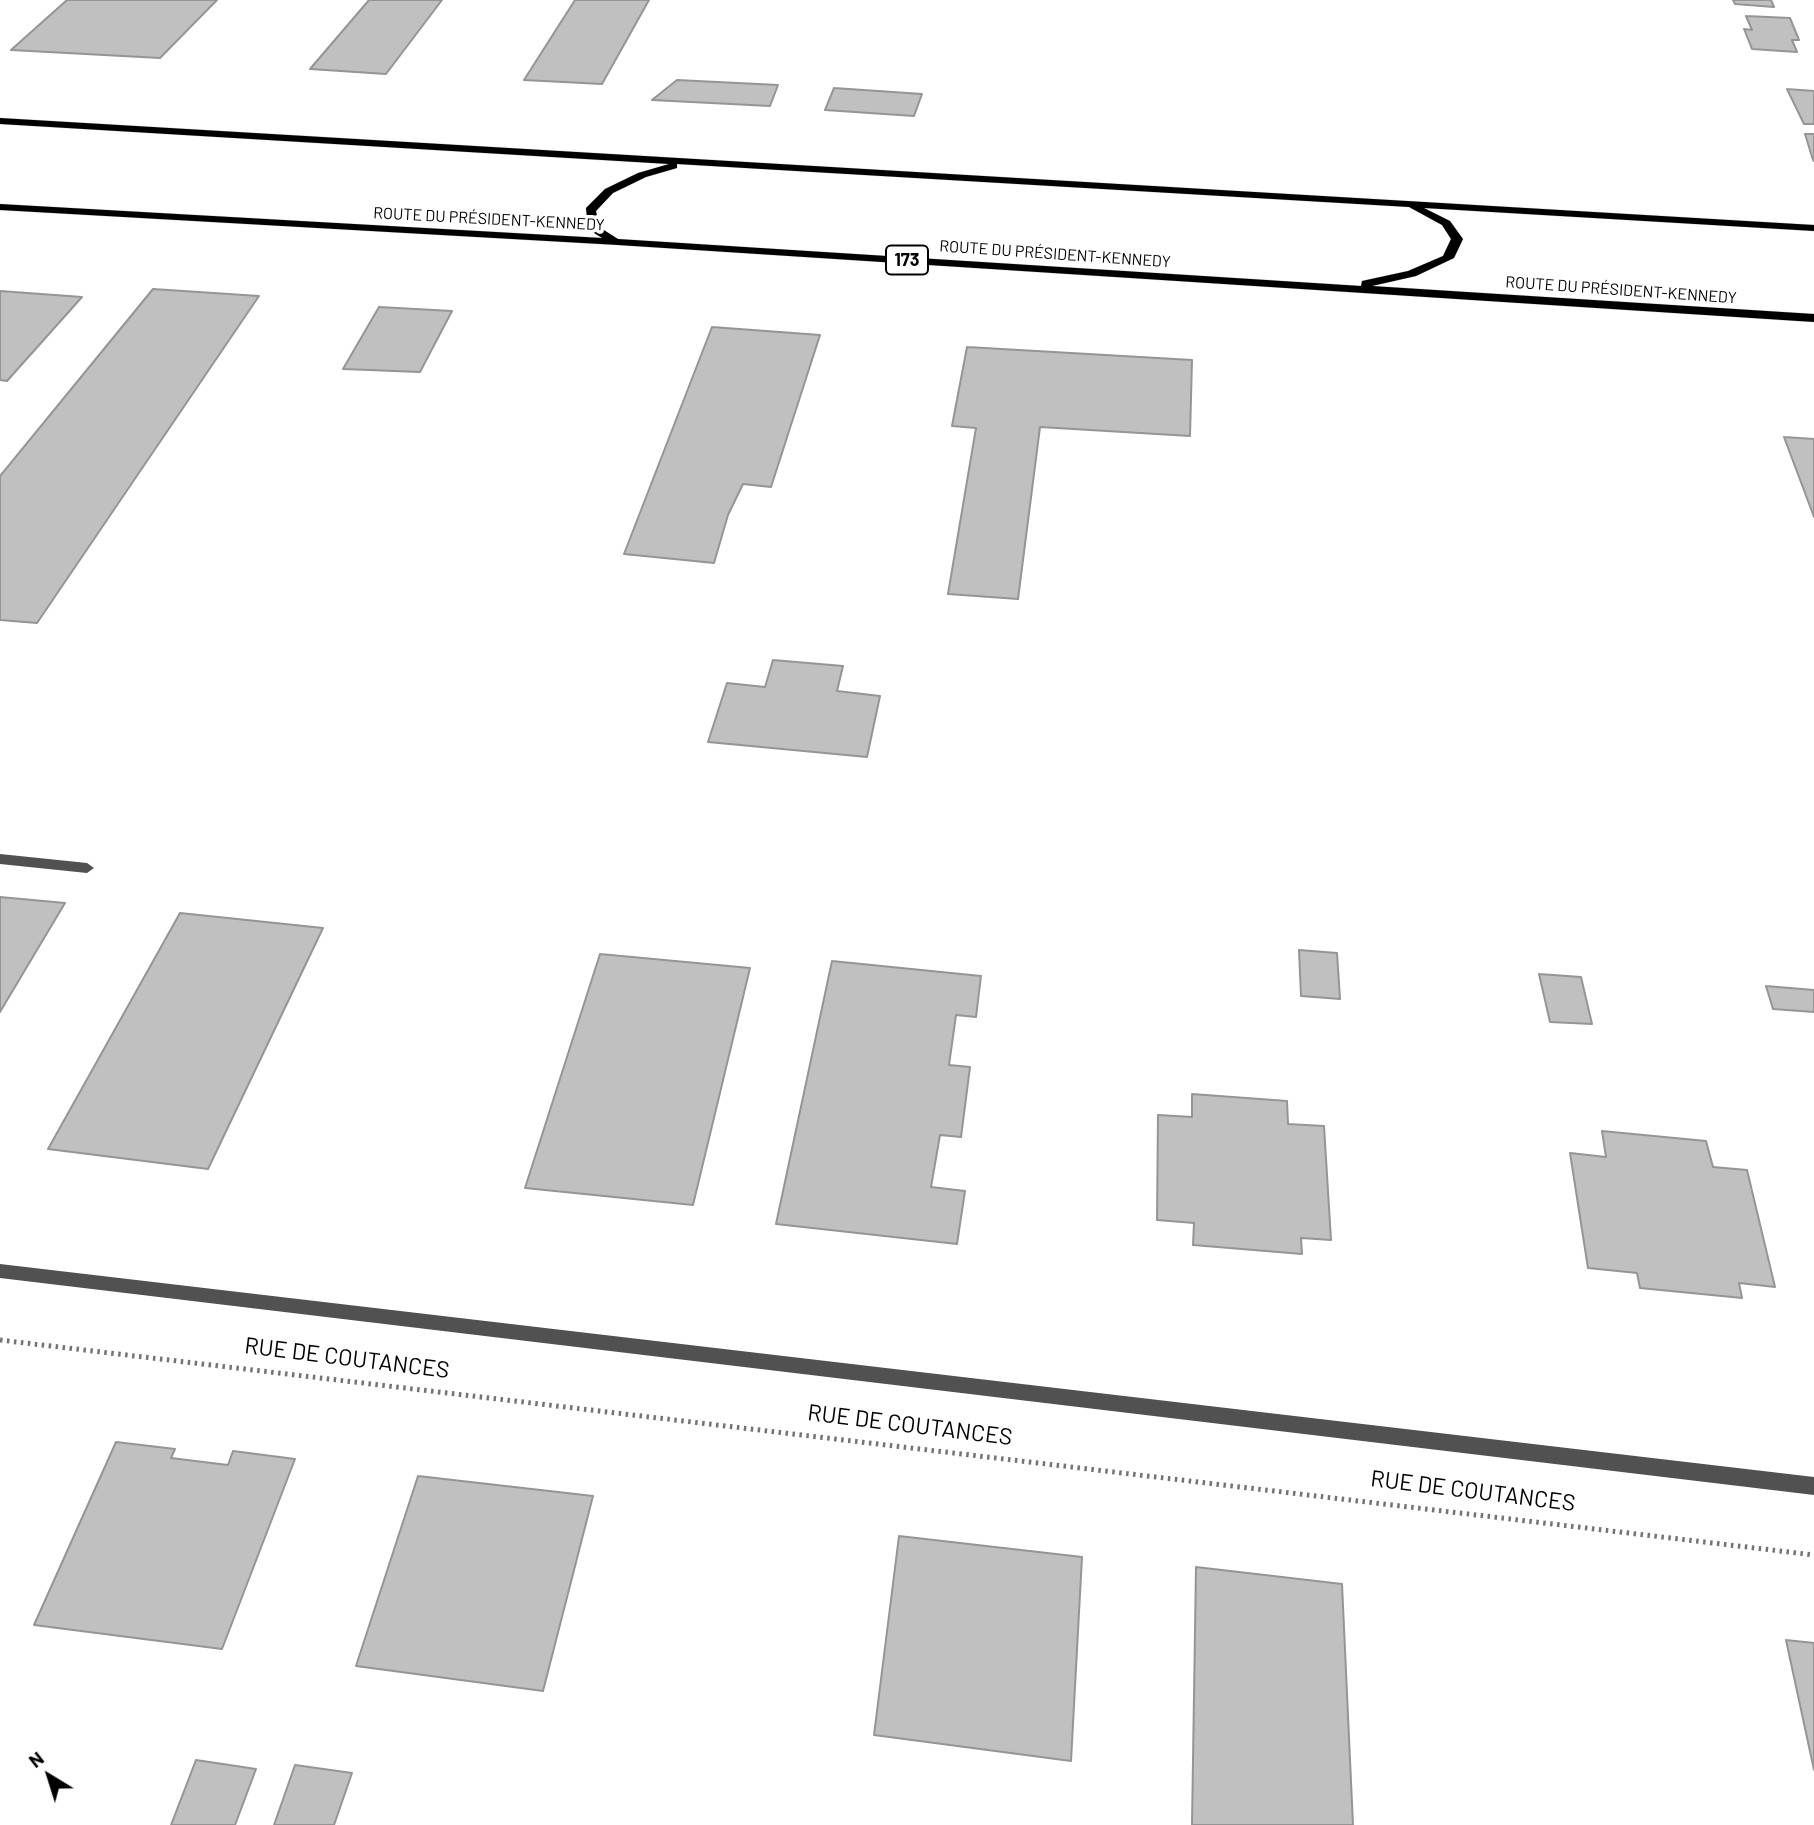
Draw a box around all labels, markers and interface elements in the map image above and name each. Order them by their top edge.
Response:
street label: ROUTE DU PRÉSIDENT-KENNEDY [373,203,605,235]
street label: ROUTE DU PRÉSIDENT-KENNEDY [939,236,1171,272]
road number: 173 [886,246,928,274]
street label: ROUTE DU PRÉSIDENT-KENNEDY [1505,272,1737,308]
street label: RUE DE COUTANCES [243,1332,451,1384]
street label: RUE DE COUTANCES [806,1399,1014,1451]
street label: RUE DE COUTANCES [1369,1465,1577,1517]
north arrow [14,1741,84,1811]
text: N [24,1746,48,1772]

